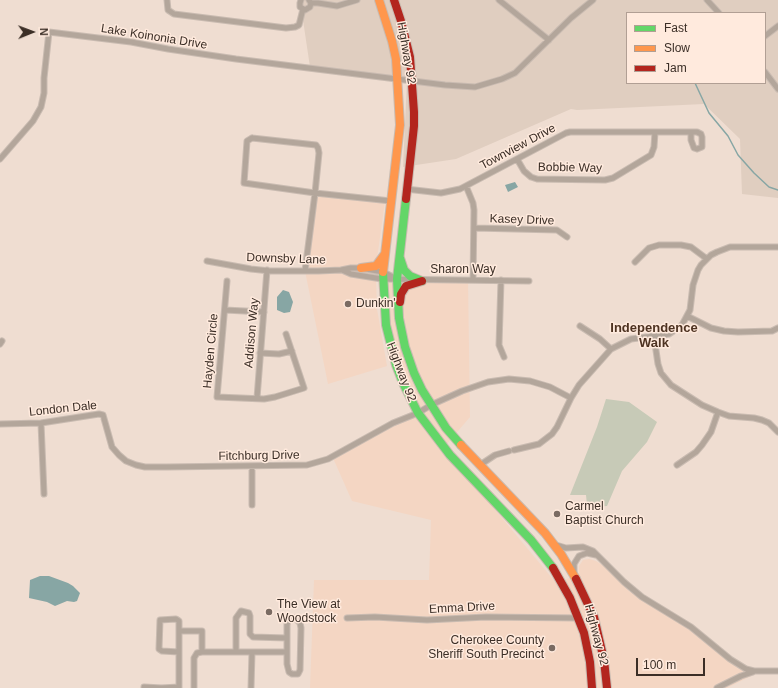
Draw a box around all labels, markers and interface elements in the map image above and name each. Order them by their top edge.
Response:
north arrow [12,12,52,52]
legend [626,12,766,84]
street label: Lake Koinonia Drive [100,21,208,53]
street label: Highway 92 [393,21,419,85]
text: Fast [664,21,687,35]
text: N [38,28,50,36]
text: Slow [664,41,690,55]
text: Jam [664,61,687,75]
street label: Townview Drive [478,121,558,173]
street label: Bobbie Way [538,160,602,176]
street label: Kasey Drive [489,212,555,228]
street label: Downsby Lane [246,250,326,268]
street label: Sharon Way [430,263,496,277]
street label: Addison Way [242,297,262,369]
place label: Dunkin' [356,297,396,311]
marker: Dunkin' [343,299,353,309]
street label: Hayden Circle [201,313,221,389]
district label: Independence Walk [610,320,698,351]
street label: Highway 92 [383,340,419,404]
street label: London Dale [28,398,98,420]
street label: Fitchburg Drive [218,448,300,464]
place label: Carmel Baptist Church [565,500,644,528]
marker: Carmel Baptist Church [552,509,562,519]
place label: The View at Woodstock [277,598,340,626]
street label: Emma Drive [429,599,495,617]
street label: Highway 92 [581,603,611,667]
marker: The View at Woodstock [264,607,274,617]
place label: Cherokee County Sheriff South Precinct [428,634,544,662]
marker: Cherokee County Sheriff South Precinct [547,643,557,653]
scale bar [638,650,707,676]
text: 100 m [643,658,676,672]

